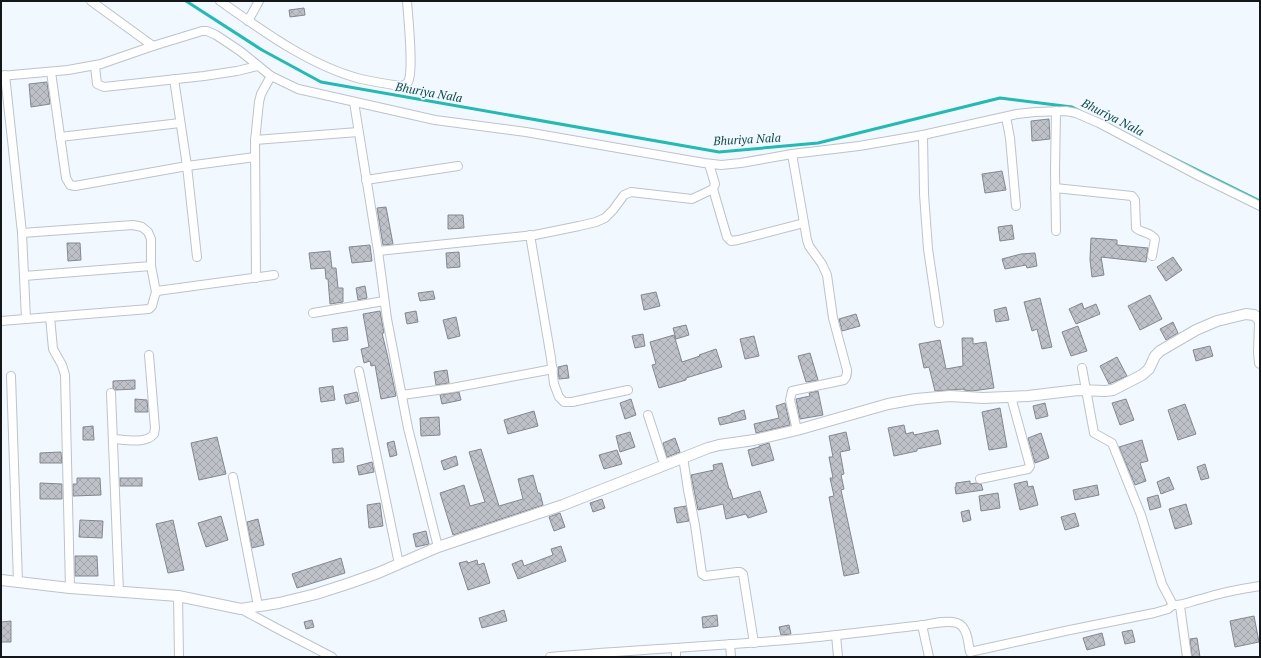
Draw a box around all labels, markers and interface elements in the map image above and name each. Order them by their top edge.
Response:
water label: Bhuriya Nala [393,79,464,105]
water label: Bhuriya Nala [1079,94,1147,139]
water label: Bhuriya Nala [712,130,781,148]

